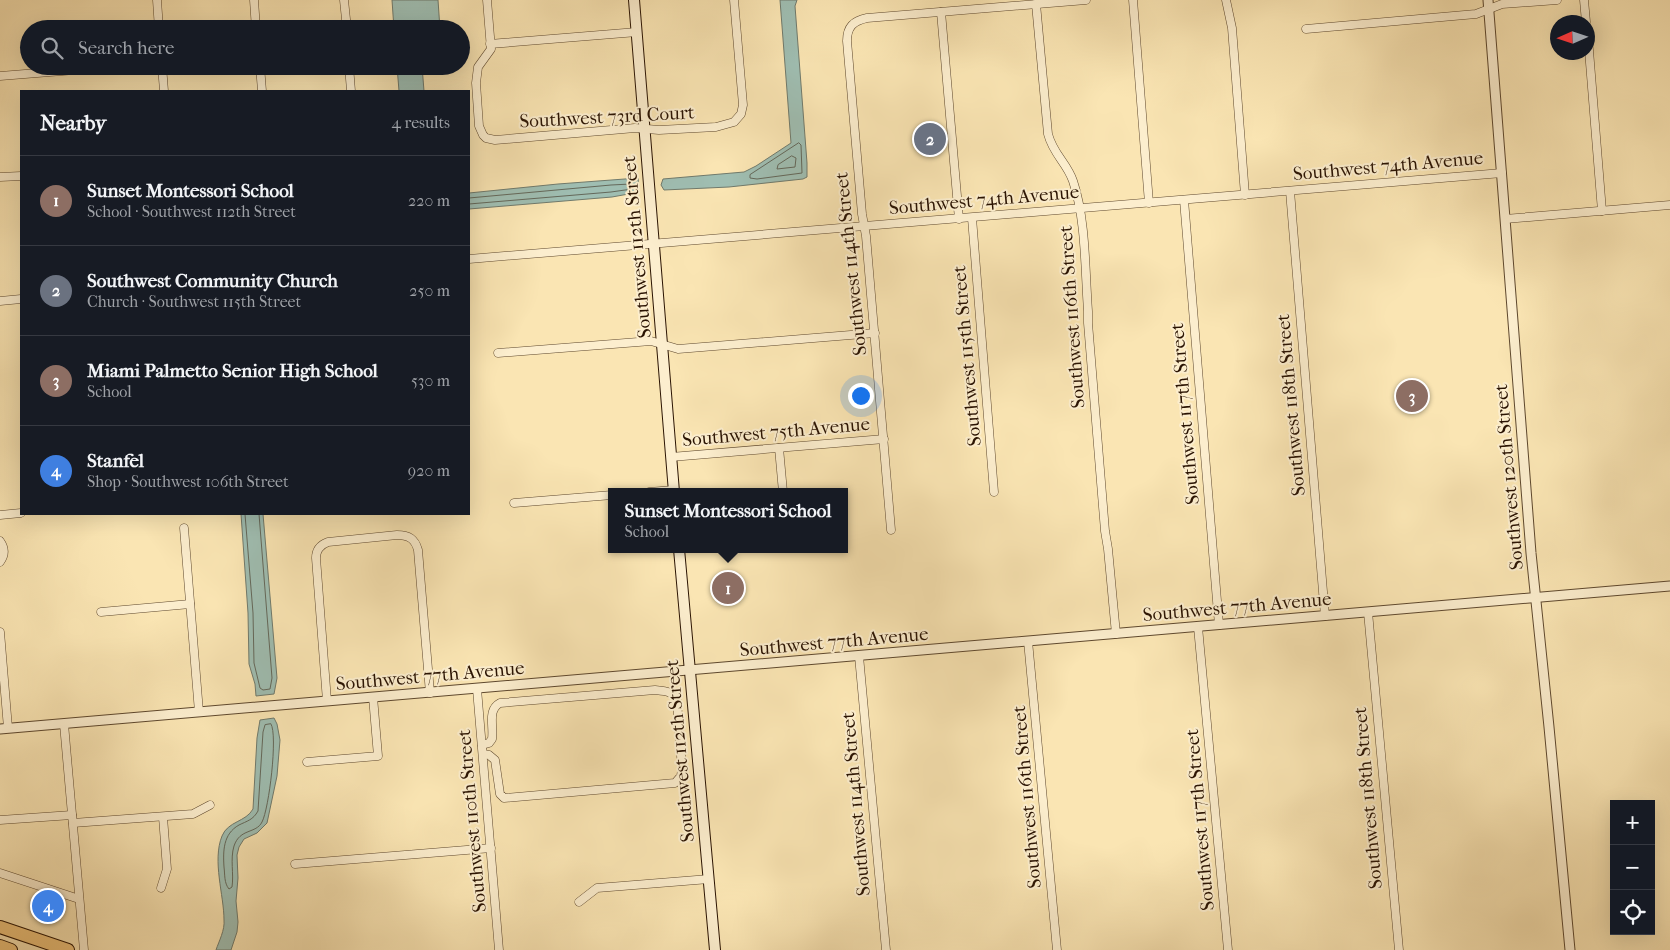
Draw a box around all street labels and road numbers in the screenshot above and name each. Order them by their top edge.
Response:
street label: Southwest 73rd Court [519,101,695,133]
street label: Southwest 74th Avenue [1292,147,1484,185]
street label: Southwest 112th Street [618,155,656,339]
street label: Southwest 114th Street [830,171,872,357]
street label: Southwest 74th Avenue [888,181,1080,219]
street label: Southwest 116th Street [1055,224,1089,409]
street label: Southwest 115th Street [948,264,986,447]
street label: Southwest 118th Street [1272,313,1310,497]
street label: Southwest 117th Street [1166,322,1204,506]
street label: Southwest 120th Street [1490,383,1528,571]
street label: Southwest 75th Avenue [681,413,871,451]
street label: Southwest 77th Avenue [1142,588,1332,626]
street label: Southwest 77th Avenue [739,623,929,661]
street label: Southwest 77th Avenue [335,657,525,695]
street label: Southwest 112th Street [661,659,699,843]
street label: Southwest 116th Street [1008,704,1046,889]
street label: Southwest 118th Street [1349,706,1387,890]
street label: Southwest 114th Street [837,711,875,897]
street label: Southwest 110th Street [453,728,491,913]
street label: Southwest 117th Street [1181,728,1219,912]

